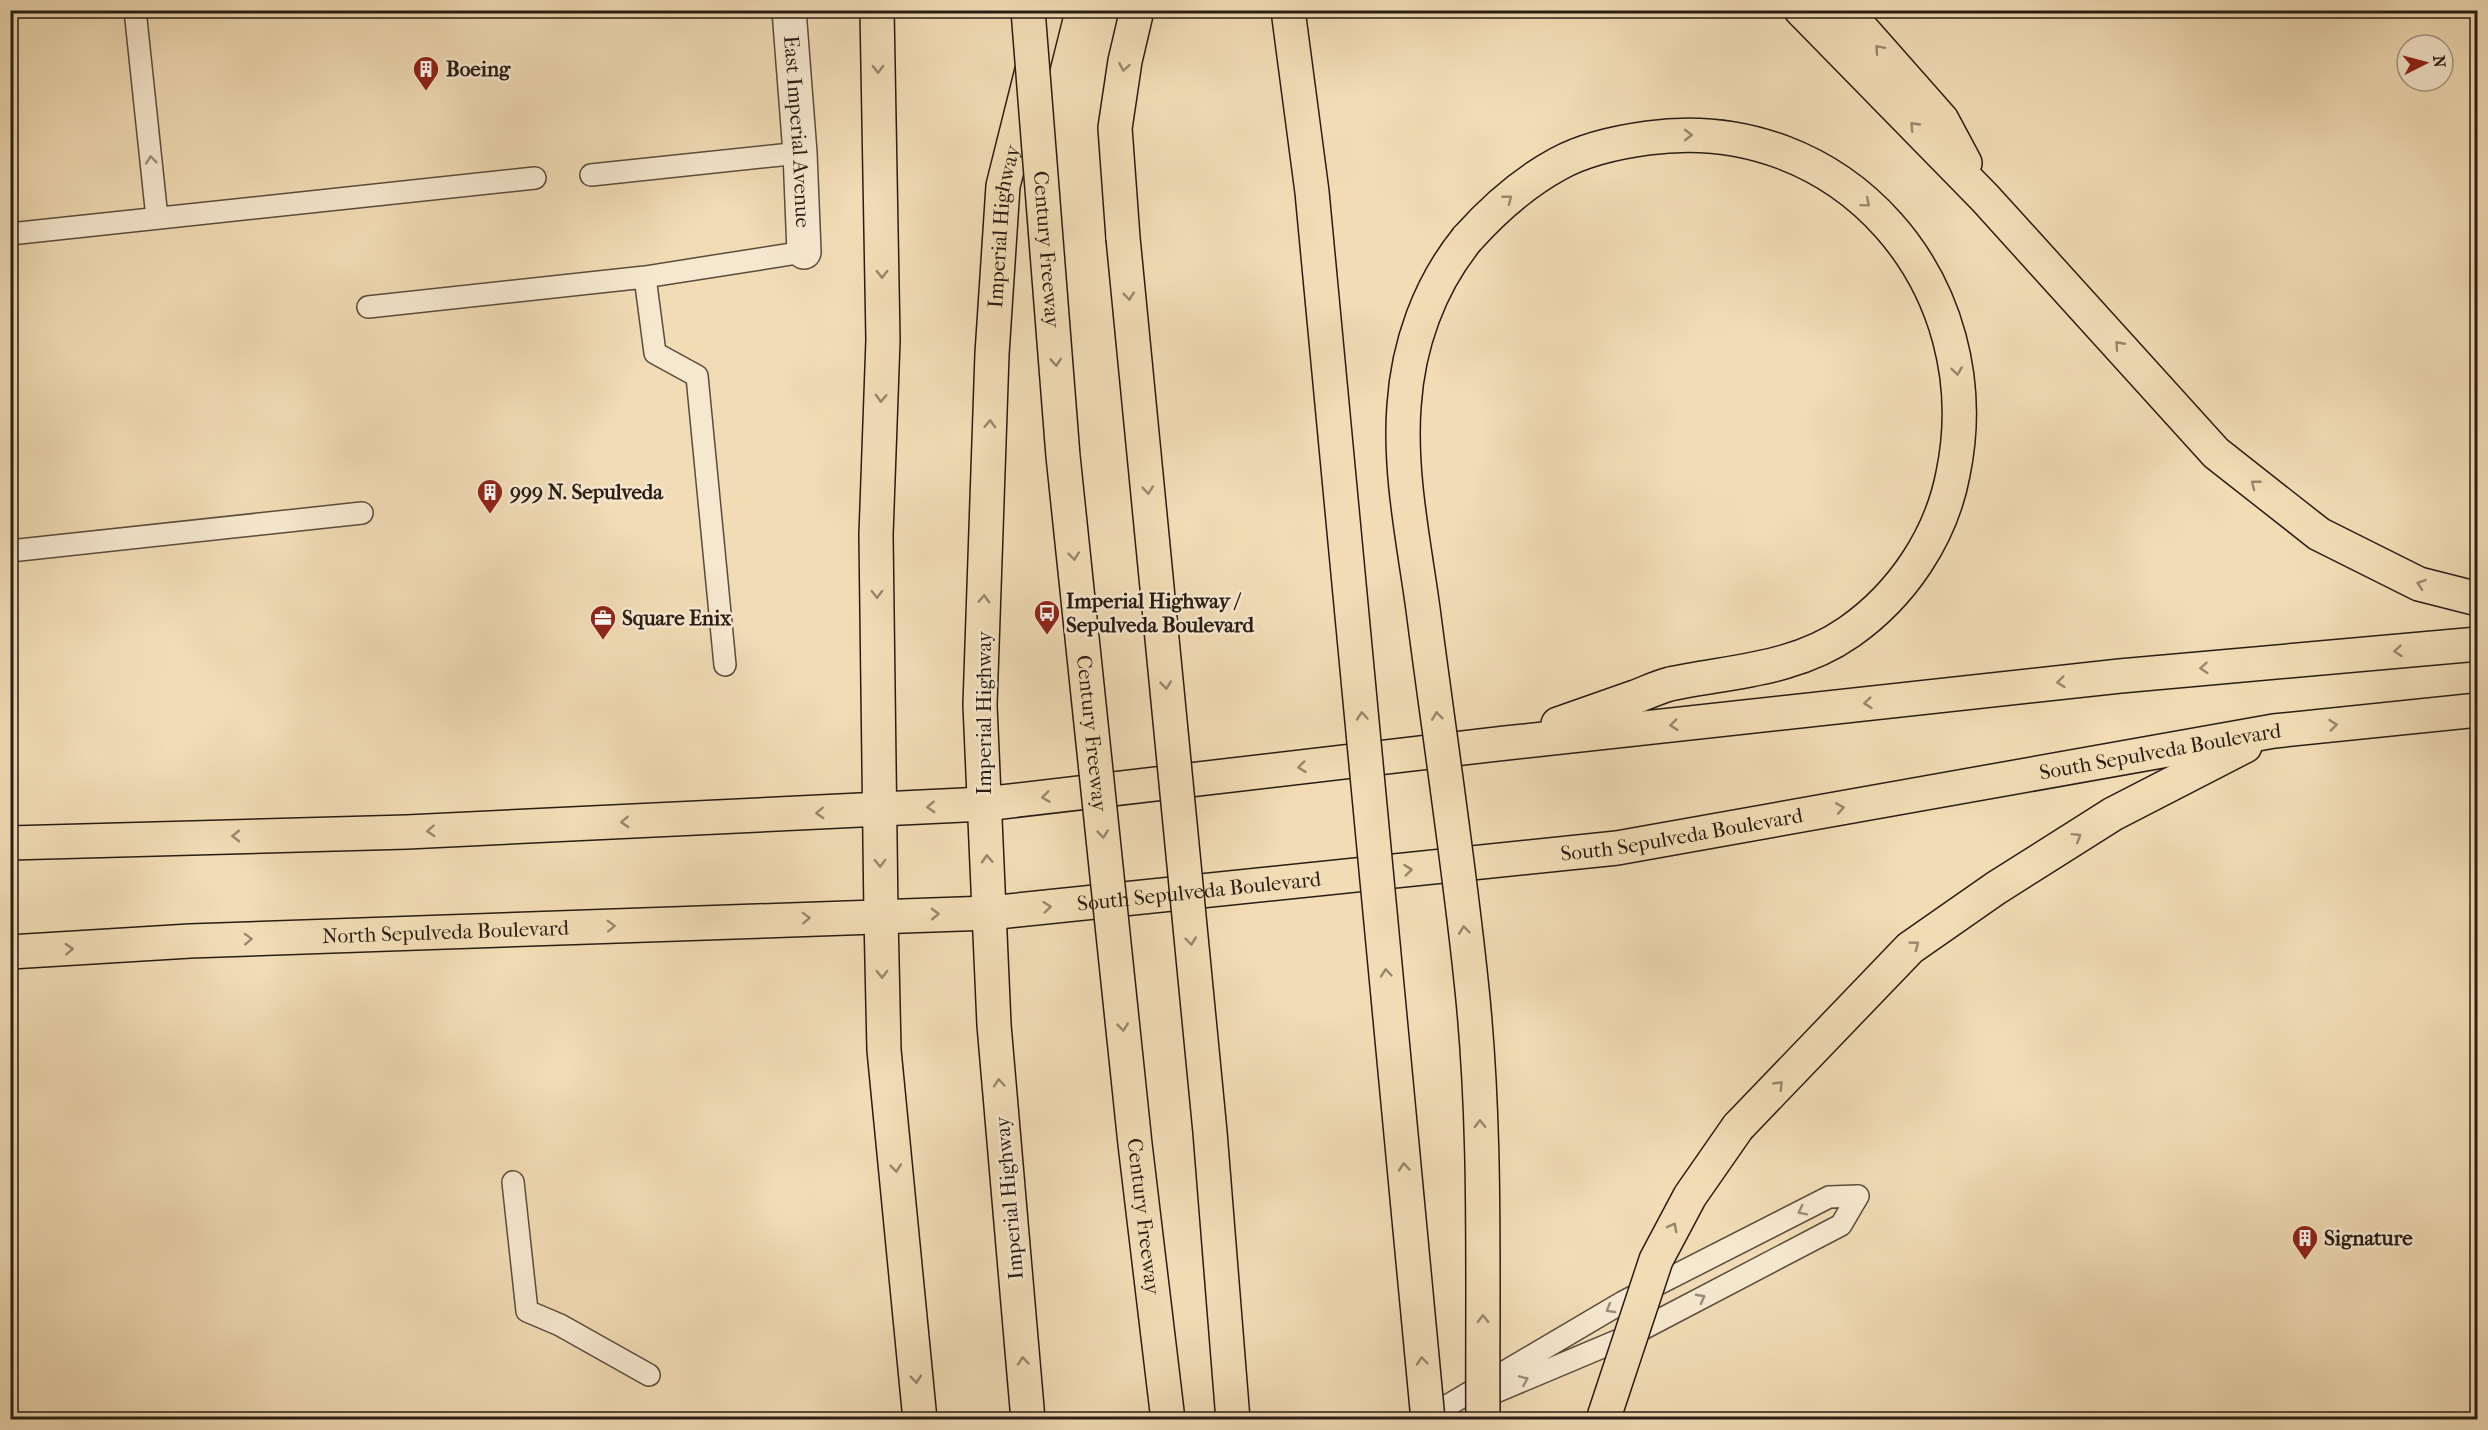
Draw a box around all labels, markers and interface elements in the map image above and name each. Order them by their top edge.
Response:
north arrow [2395,33,2455,93]
street label: East Imperial Avenue [779,35,815,228]
one-way arrow [1875,45,1886,55]
building icon: Boeing [411,54,441,92]
text: N [2429,54,2450,69]
place label: Boeing [446,57,511,81]
one-way arrow [1118,62,1131,72]
one-way arrow [872,64,884,73]
one-way arrow [1911,123,1922,134]
one-way arrow [1684,129,1693,141]
street label: Imperial Highway [983,142,1025,309]
one-way arrow [145,156,158,165]
street label: Century Freeway [1029,170,1065,329]
one-way arrow [1502,195,1513,206]
one-way arrow [1859,196,1870,207]
one-way arrow [876,269,888,278]
one-way arrow [1122,292,1135,301]
one-way arrow [2115,342,2126,353]
one-way arrow [1049,357,1062,366]
one-way arrow [1950,366,1962,376]
one-way arrow [874,394,887,403]
one-way arrow [984,420,997,429]
building icon: 999 N. Sepulveda [475,477,505,515]
place label: 999 N. Sepulveda [509,480,664,504]
one-way arrow [2251,480,2262,491]
one-way arrow [1141,486,1153,495]
one-way arrow [1067,552,1080,561]
one-way arrow [2416,578,2427,591]
one-way arrow [871,589,883,598]
place label: Imperial Highway / Sepulveda Boulevard [1066,589,1255,637]
one-way arrow [978,594,990,603]
bus stop icon: Imperial Highway / Sepulveda Boulevard [1032,598,1062,636]
office icon: Square Enix [588,603,618,641]
place label: Square Enix [622,606,732,630]
street label: Imperial Highway [972,630,996,795]
one-way arrow [2394,644,2403,657]
street label: Century Freeway [1072,654,1112,813]
one-way arrow [2200,661,2209,674]
one-way arrow [2057,675,2066,688]
one-way arrow [1159,680,1172,689]
one-way arrow [1863,696,1872,709]
one-way arrow [1431,711,1443,720]
one-way arrow [1356,712,1369,721]
one-way arrow [1669,718,1678,730]
street label: South Sepulveda Boulevard [2037,718,2283,785]
one-way arrow [2328,719,2337,732]
one-way arrow [1297,760,1307,773]
one-way arrow [1041,790,1050,802]
one-way arrow [927,800,936,813]
street label: South Sepulveda Boulevard [1559,803,1805,866]
one-way arrow [1836,803,1845,815]
one-way arrow [816,806,825,819]
one-way arrow [621,815,630,828]
one-way arrow [426,824,435,837]
one-way arrow [1096,829,1109,838]
one-way arrow [231,830,240,842]
one-way arrow [2071,832,2081,844]
one-way arrow [980,854,993,863]
one-way arrow [874,858,886,867]
one-way arrow [1404,864,1413,877]
street label: South Sepulveda Boulevard [1076,867,1323,916]
one-way arrow [1043,901,1052,914]
one-way arrow [930,908,939,921]
one-way arrow [801,912,810,925]
street label: North Sepulveda Boulevard [322,916,570,948]
one-way arrow [606,919,615,932]
one-way arrow [1459,925,1471,934]
one-way arrow [244,933,253,946]
one-way arrow [1184,937,1197,946]
one-way arrow [64,942,73,955]
one-way arrow [1908,942,1919,953]
one-way arrow [1380,968,1393,977]
one-way arrow [876,970,889,979]
one-way arrow [1116,1023,1129,1032]
one-way arrow [993,1079,1006,1088]
one-way arrow [1771,1081,1782,1092]
street label: Imperial Highway [990,1115,1028,1281]
one-way arrow [1473,1120,1486,1129]
street label: Century Freeway [1122,1137,1165,1297]
one-way arrow [1398,1163,1411,1172]
one-way arrow [889,1164,902,1173]
one-way arrow [1798,1204,1809,1215]
one-way arrow [1666,1223,1677,1233]
building icon: Signature [2290,1223,2320,1261]
place label: Signature [2324,1226,2413,1250]
one-way arrow [1694,1294,1705,1306]
one-way arrow [1606,1302,1616,1314]
one-way arrow [1476,1315,1489,1324]
one-way arrow [1017,1357,1030,1366]
one-way arrow [1416,1357,1429,1366]
one-way arrow [910,1375,923,1384]
one-way arrow [1518,1375,1529,1387]

